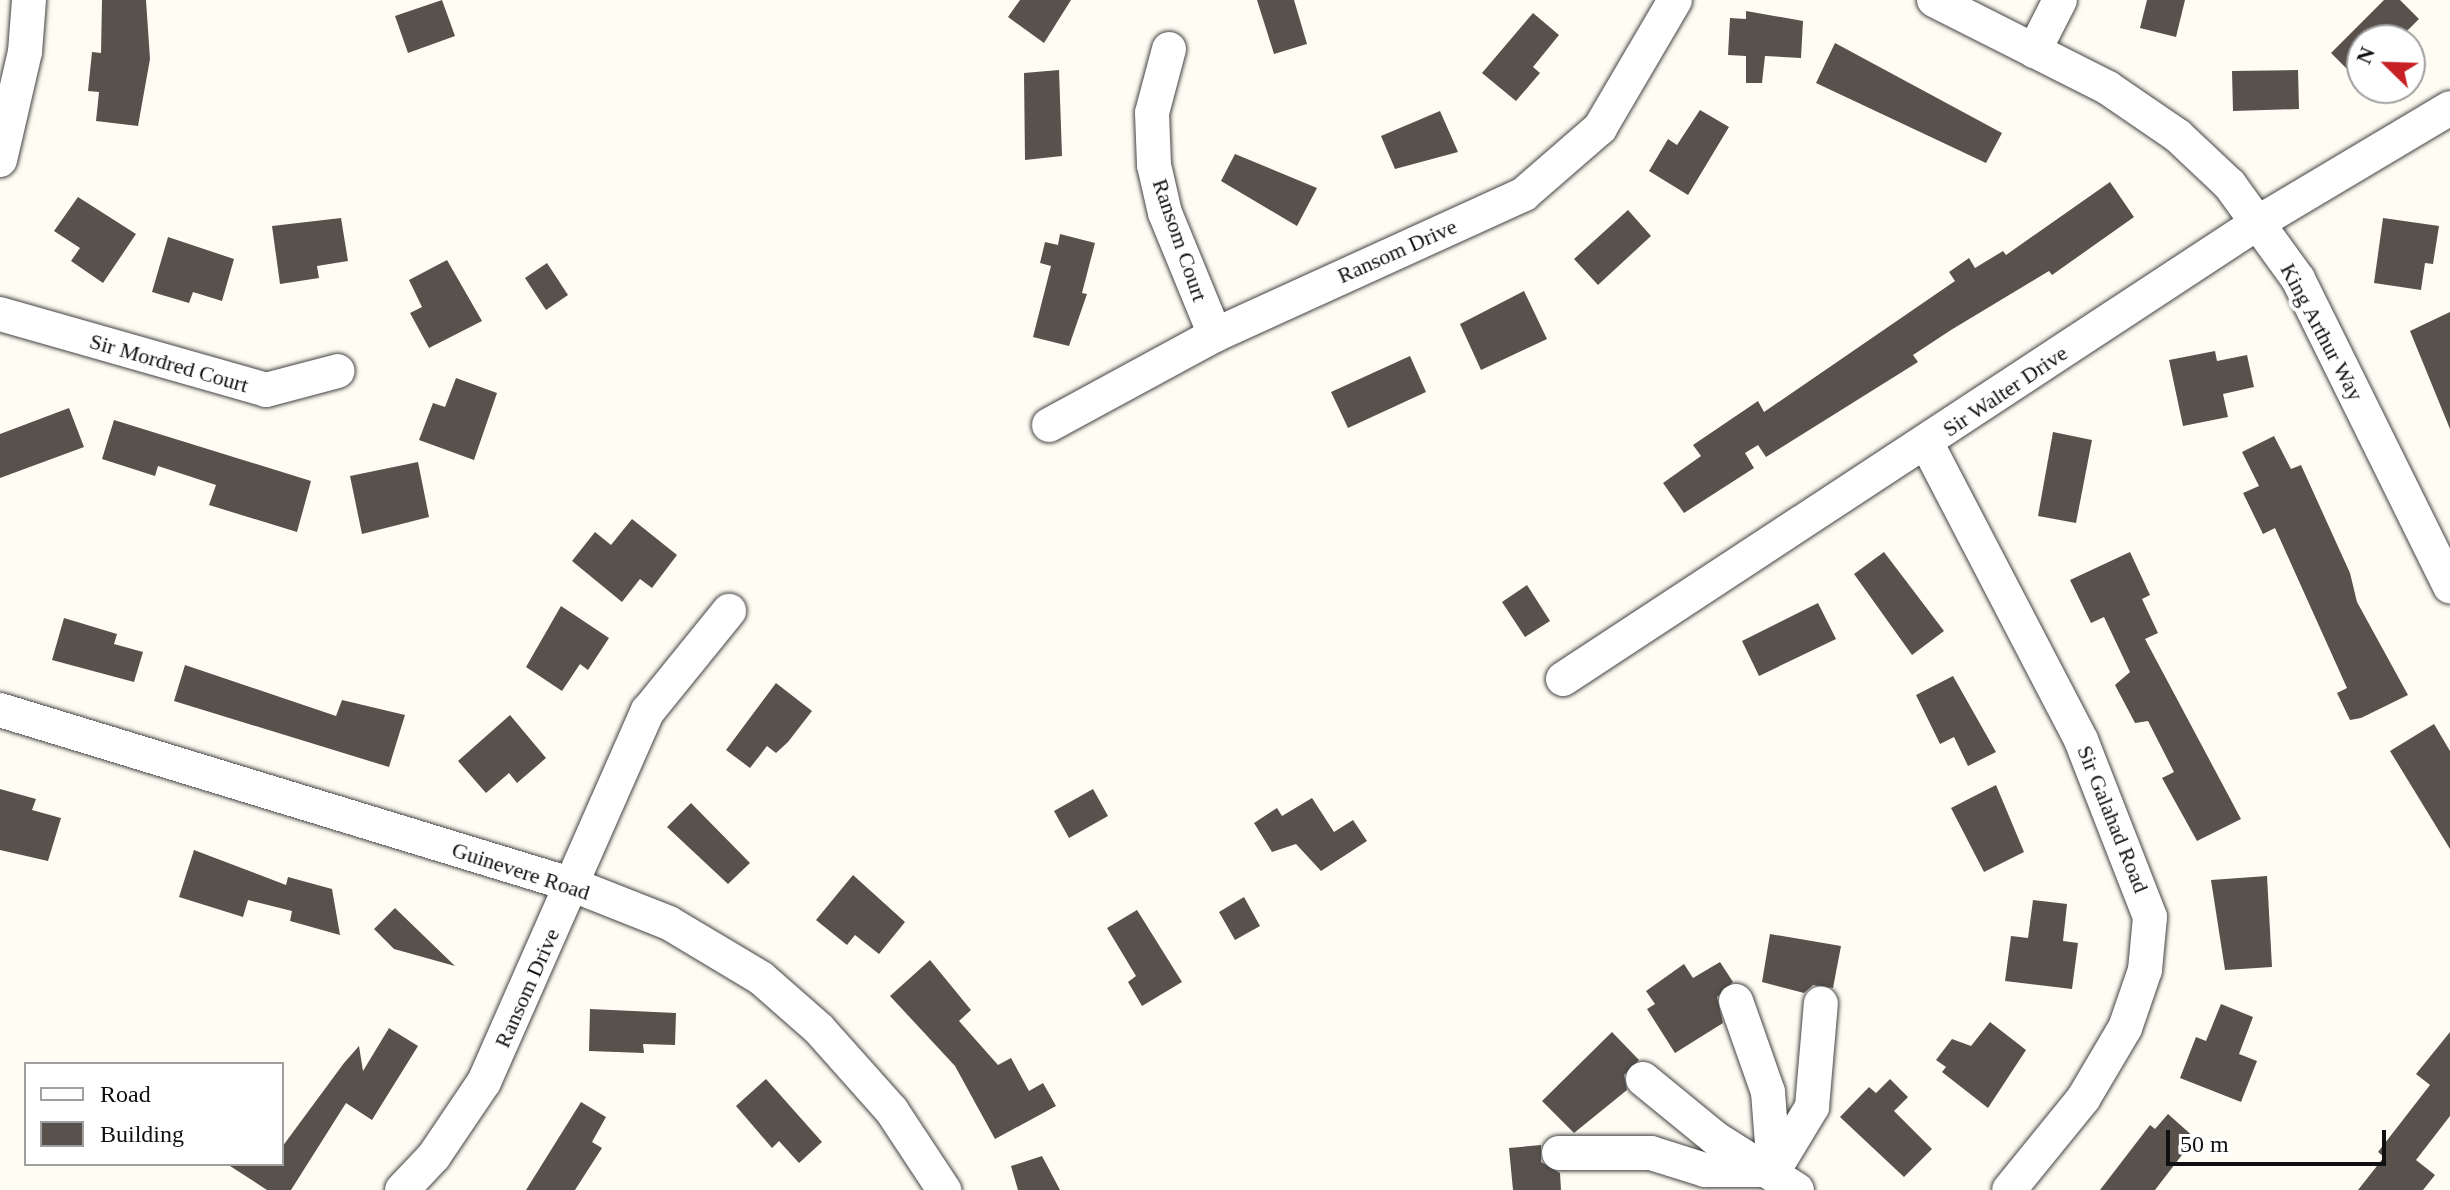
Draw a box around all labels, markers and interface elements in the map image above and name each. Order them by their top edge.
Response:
north arrow [2346,24,2426,104]
text: N [2351,43,2380,67]
street label: Ransom Court [1147,175,1213,305]
street label: Ransom Drive [1333,213,1461,289]
street label: King Arthur Way [2274,258,2370,406]
street label: Sir Mordred Court [87,328,251,398]
street label: Sir Walter Drive [1938,340,2072,442]
street label: Sir Galahad Road [2071,742,2155,896]
street label: Guinevere Road [449,836,593,906]
street label: Ransom Drive [489,924,565,1052]
legend [24,1062,284,1166]
text: Road [100,1081,151,1107]
scale bar [2170,1114,2390,1164]
text: Building [100,1121,184,1147]
text: 50 m [2180,1131,2229,1157]

